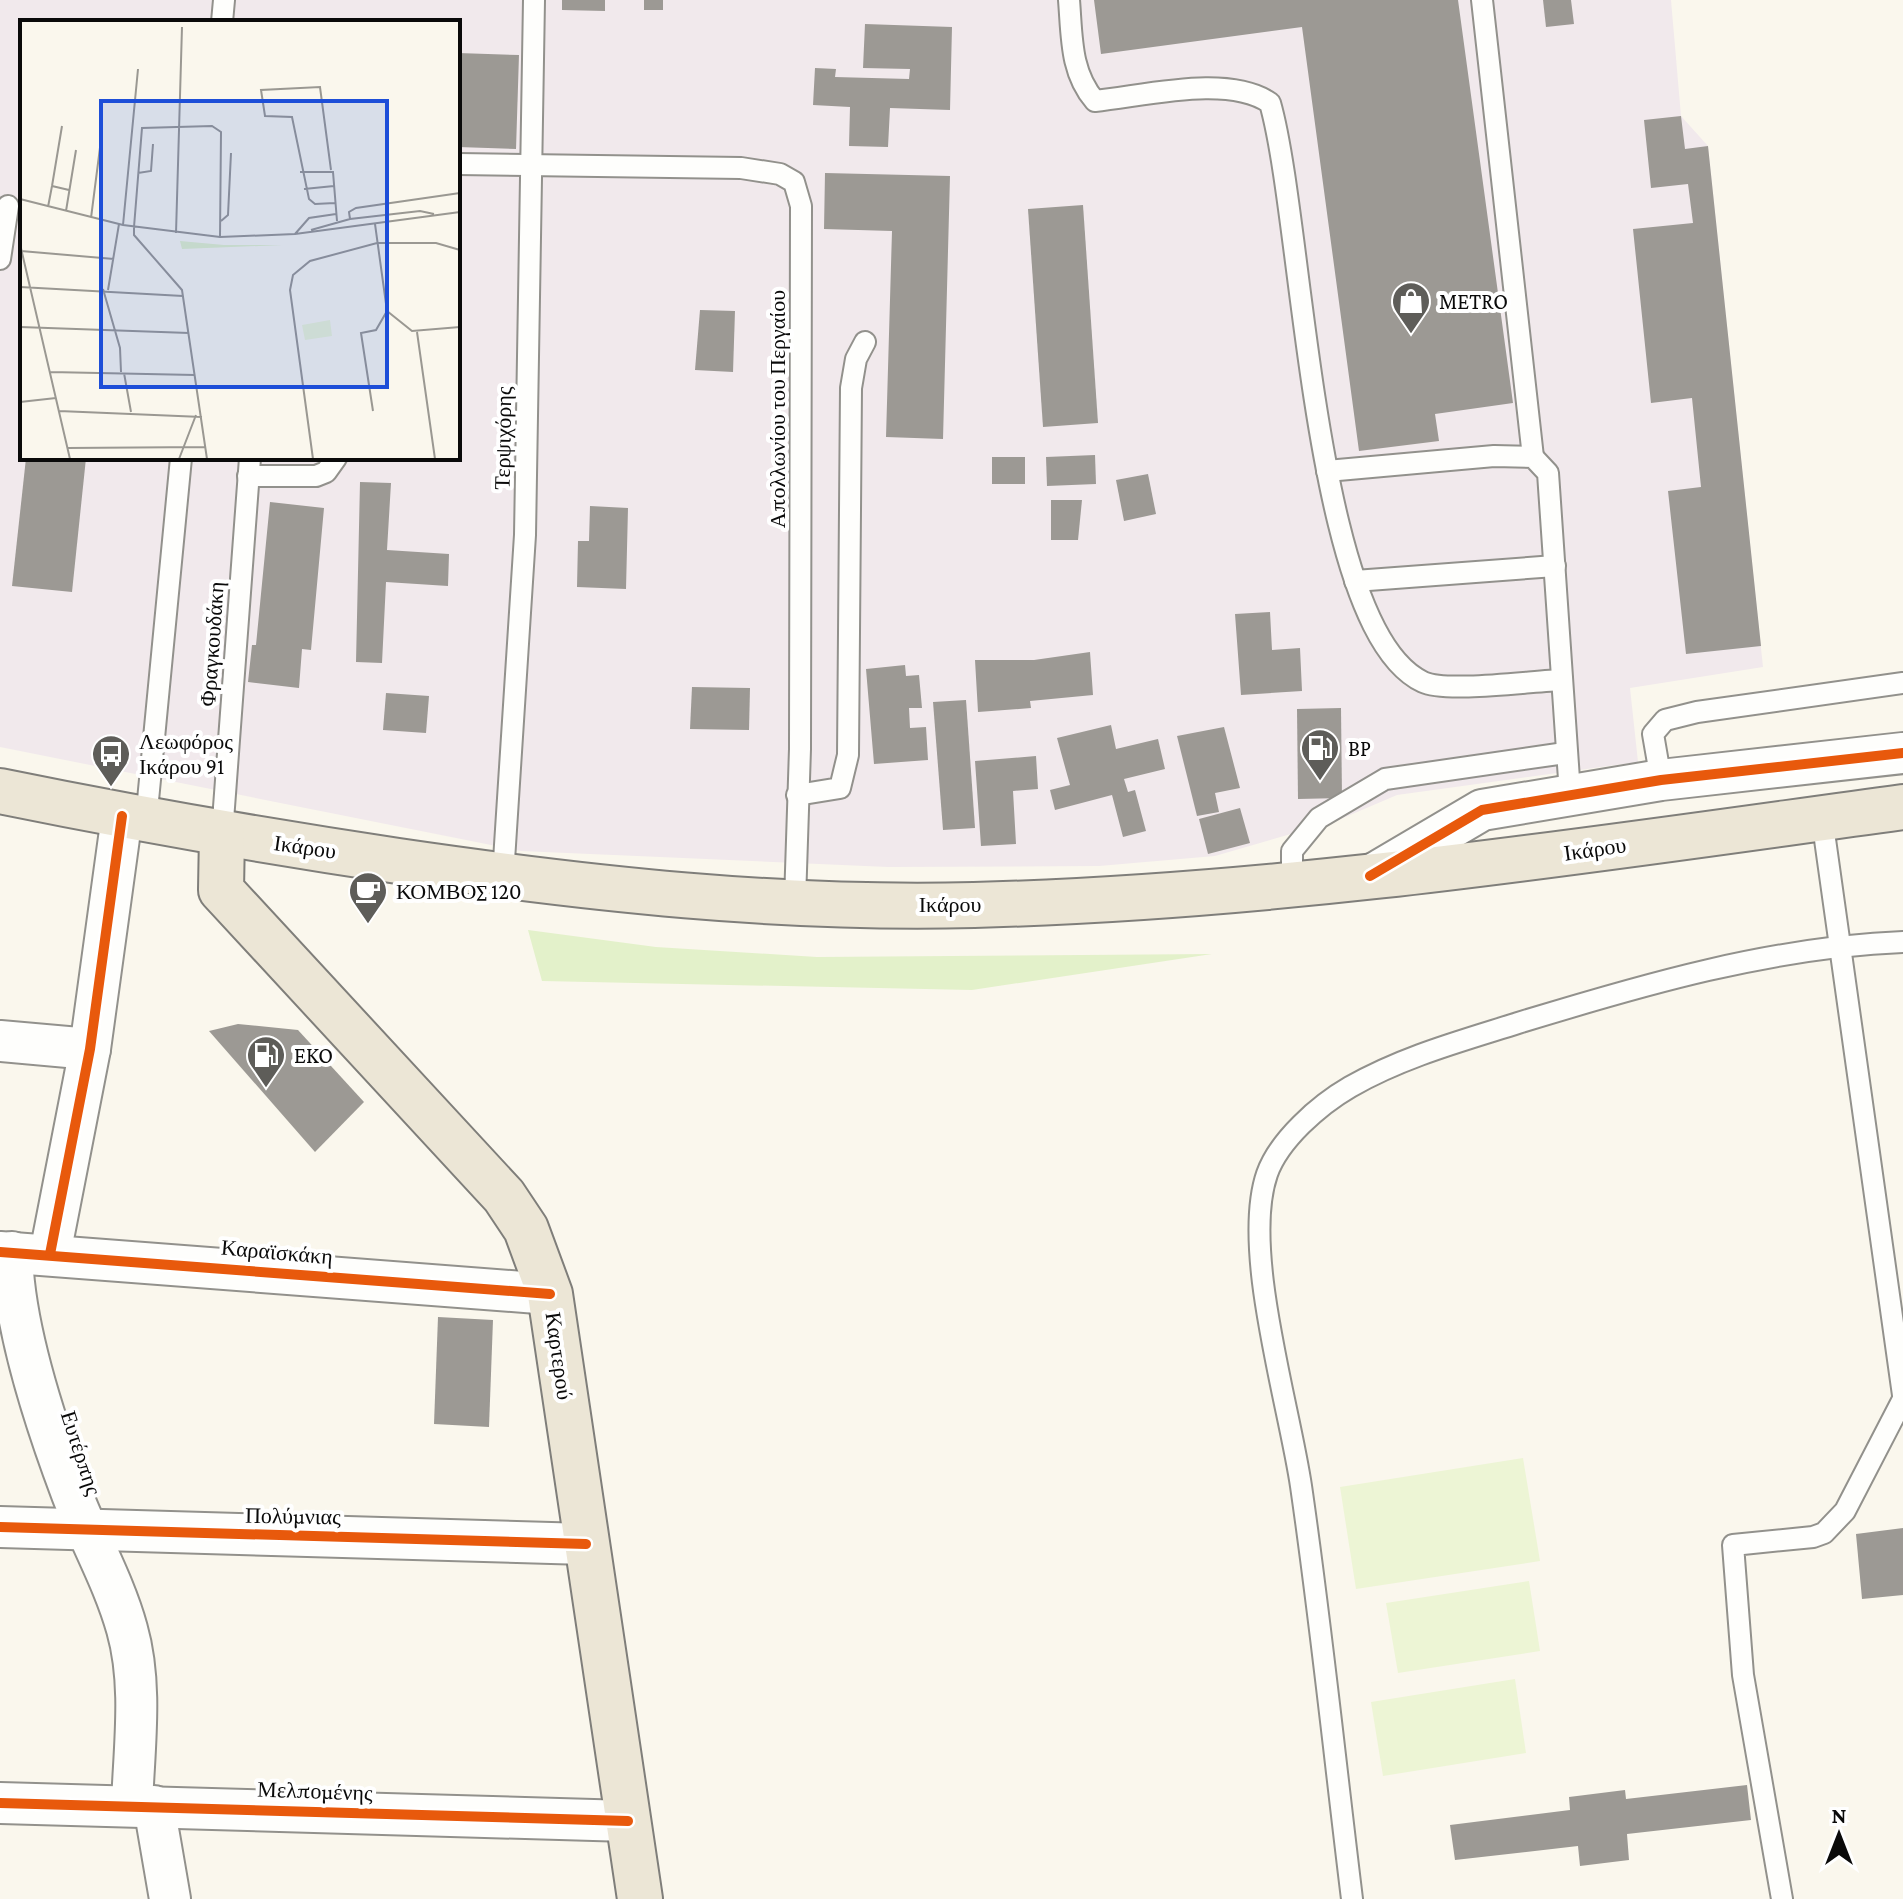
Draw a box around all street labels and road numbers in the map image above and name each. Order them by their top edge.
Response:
street label: Απολλωνίου του Περγαίου [765,290,790,528]
street label: Τερψιχόρης [490,386,516,490]
street label: Φραγκουδάκη [195,581,229,707]
street label: Ικάρου [272,830,338,864]
street label: Ικάρου [1562,832,1628,866]
street label: Ικάρου [919,892,981,917]
street label: Καραϊσκάκη [220,1235,334,1269]
street label: Καρτερού [540,1310,578,1402]
street label: Ευτέρπης [56,1408,106,1499]
street label: Πολύμνιας [245,1503,341,1529]
street label: Μελπομένης [257,1776,373,1806]

